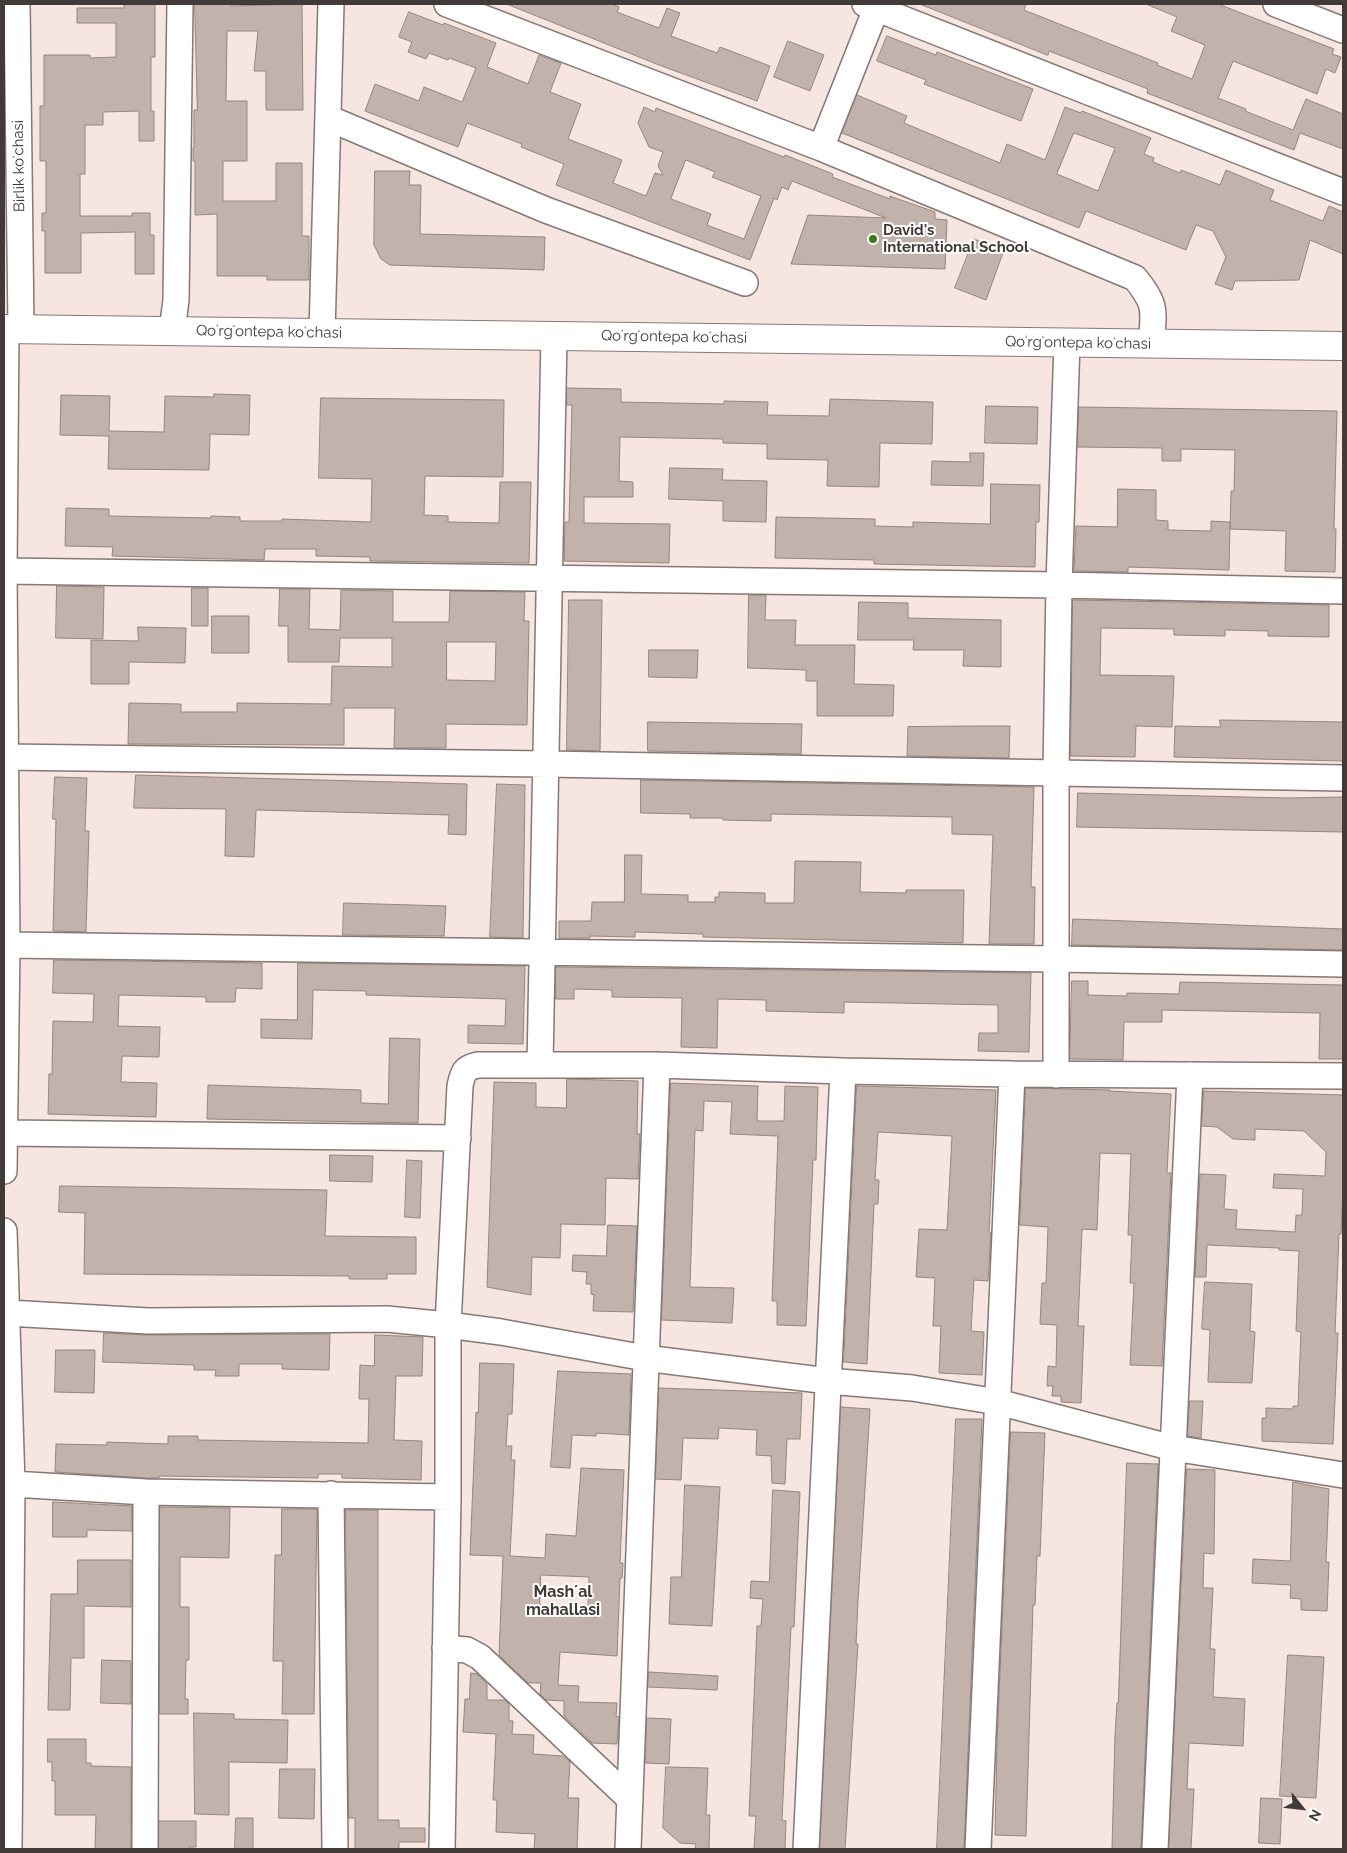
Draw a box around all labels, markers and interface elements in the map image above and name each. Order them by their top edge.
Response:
street label: Birlik koʻchasi [9,120,29,212]
place label: David's International School [883,221,1029,256]
marker: David's International School [867,233,879,245]
street label: Qoʻrgʻontepa koʻchasi [196,322,342,342]
street label: Qoʻrgʻontepa koʻchasi [601,327,747,347]
street label: Qoʻrgʻontepa koʻchasi [1005,333,1151,353]
district label: Mashʼal mahallasi [526,1582,600,1620]
north arrow [1277,1783,1327,1833]
text: N [1306,1807,1325,1824]

